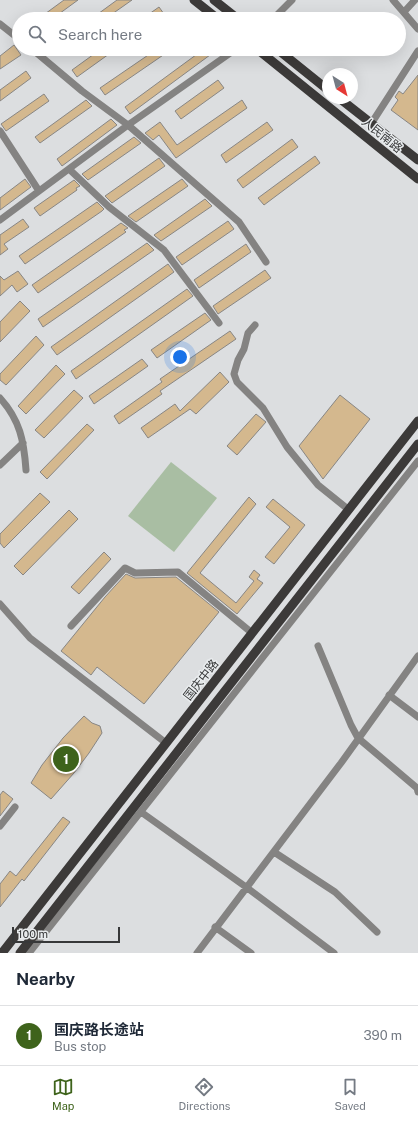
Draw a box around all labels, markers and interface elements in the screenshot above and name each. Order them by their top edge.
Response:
search box [12,12,406,56]
icon: search [26,23,48,45]
text: Search here [58,26,142,43]
north arrow [322,68,358,104]
street label: 人民南路 [359,114,405,156]
your location [170,347,190,367]
street label: 国庆中路 [181,657,221,703]
pin: 1 [53,744,79,774]
scale bar [12,925,120,944]
text: 100 m [18,928,48,940]
text: Nearby [16,969,75,989]
text: 国庆路长途站 [54,1021,144,1038]
text: 1 [26,1028,32,1043]
text: 390 m [364,1028,402,1043]
text: Bus stop [54,1039,106,1054]
tab: Map [52,1076,74,1112]
tab: Directions [179,1076,230,1112]
tab: Saved [334,1076,366,1112]

